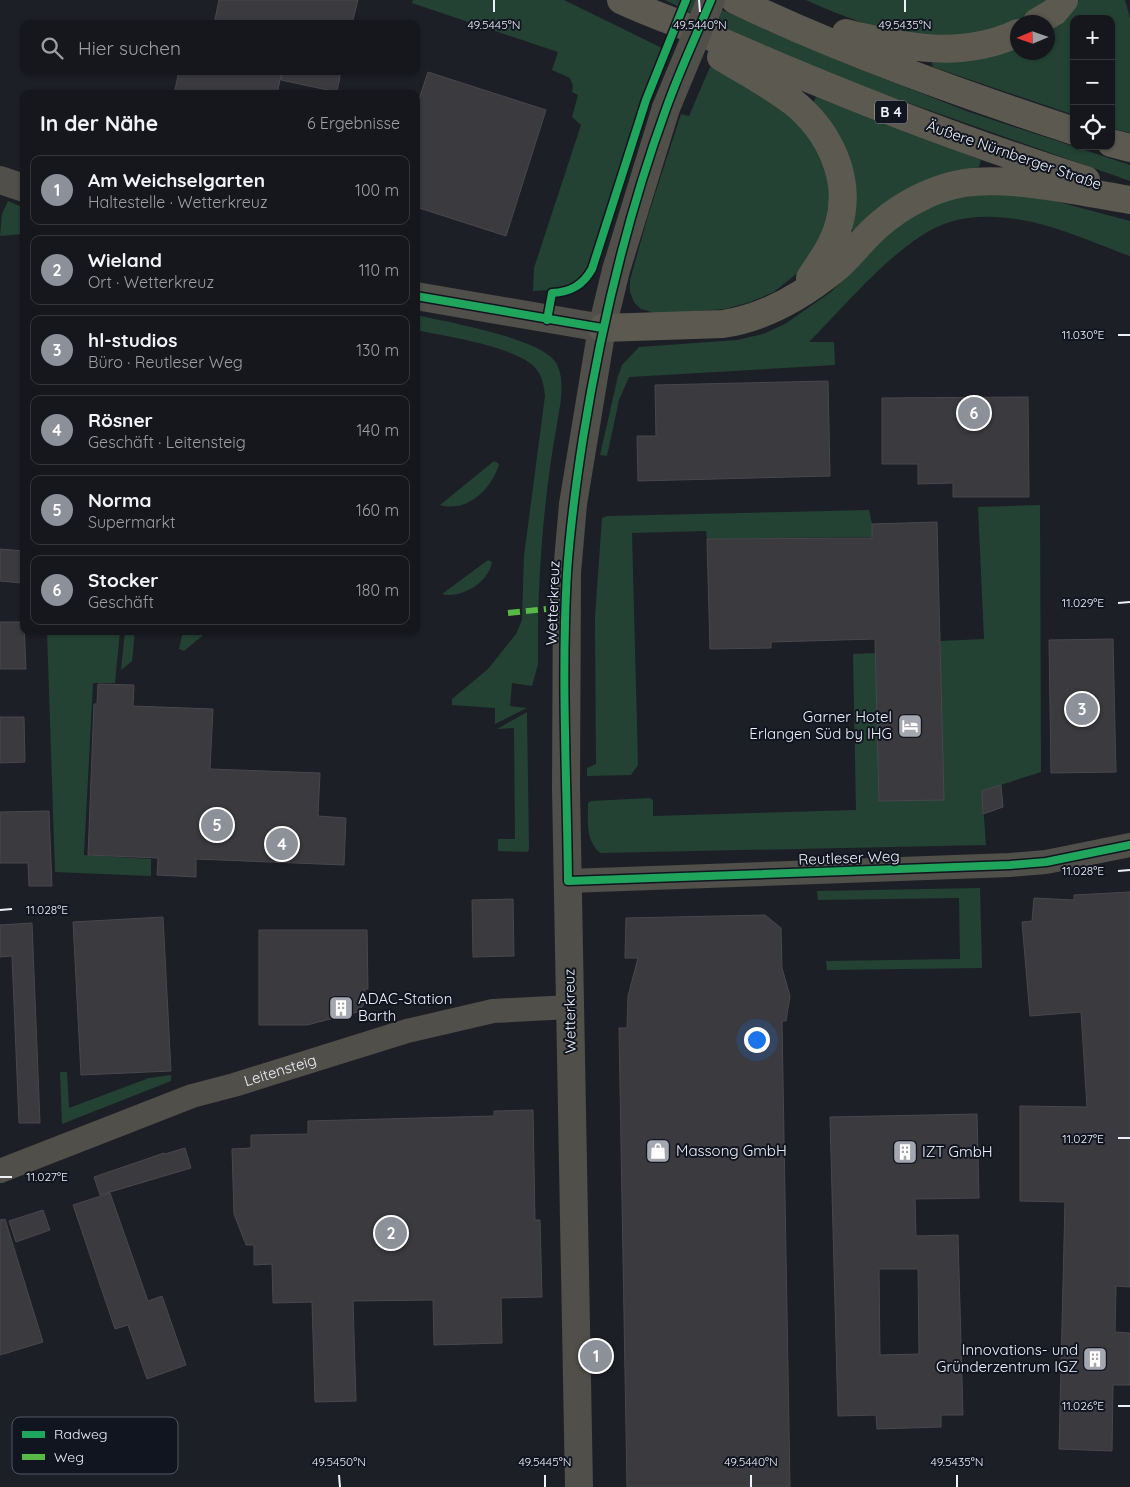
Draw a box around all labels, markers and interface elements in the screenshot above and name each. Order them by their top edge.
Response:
north arrow [1010,15,1055,60]
map controls [1070,15,1115,150]
button: + [1070,15,1115,60]
text: 49.5445°N [467,17,521,32]
text: 49.5440°N [673,17,727,32]
text: 49.5435°N [879,17,931,32]
search box [20,20,420,75]
icon: search [38,34,66,62]
text: Hier suchen [78,36,181,60]
button: − [1070,60,1115,105]
road number: B 4 [875,100,907,124]
button: locate [1070,105,1115,150]
text: In der Nähe [40,110,158,136]
text: 6 Ergebnisse [307,113,400,133]
street label: Äußere Nürnberger Straße [924,116,1104,193]
text: Am Weichselgarten [88,168,265,192]
text: 1 [54,180,60,200]
text: 100 m [355,180,399,200]
text: Haltestelle · Wetterkreuz [88,192,268,212]
text: Wieland [88,248,162,272]
text: 2 [52,260,62,280]
text: 110 m [359,260,399,280]
text: Ort · Wetterkreuz [88,272,214,292]
text: 11.030°E [1062,327,1104,342]
text: hl-studios [88,328,177,352]
text: 3 [53,340,61,360]
text: 130 m [356,340,399,360]
text: Büro · Reutleser Weg [88,352,243,372]
pin: 6 [958,394,990,432]
text: Rösner [88,408,153,432]
text: 4 [52,420,62,440]
text: 140 m [356,420,399,440]
text: Geschäft · Leitensteig [88,432,246,452]
text: Norma [88,488,152,512]
text: 5 [52,500,62,520]
text: 160 m [356,500,399,520]
text: Supermarkt [88,512,175,532]
street label: Wetterkreuz [542,560,563,646]
text: Stocker [88,568,159,592]
text: 6 [53,580,61,600]
text: 180 m [356,580,399,600]
text: Geschäft [88,592,154,612]
text: 11.029°E [1062,595,1104,610]
pin: 3 [1066,690,1098,728]
place label: Garner Hotel Erlangen Süd by IHG [749,707,892,743]
hotel icon: Garner Hotel Erlangen Süd by IHG [897,713,923,739]
pin: 5 [201,806,233,844]
pin: 4 [266,825,298,863]
street label: Reutleser Weg [798,846,900,869]
text: 11.028°E [1062,863,1104,878]
text: 11.028°E [26,902,68,917]
street label: Wetterkreuz [559,968,580,1054]
place label: ADAC-Station Barth [358,989,452,1025]
building icon: ADAC-Station Barth [328,995,354,1021]
your location [744,1027,770,1053]
street label: Leitensteig [241,1050,319,1090]
text: 11.027°E [1062,1131,1104,1146]
shop icon: Massong GmbH [645,1138,671,1164]
building icon: IZT GmbH [892,1139,918,1165]
place label: Massong GmbH [676,1141,787,1160]
place label: IZT GmbH [922,1142,993,1161]
text: 11.027°E [26,1169,68,1184]
pin: 2 [375,1214,407,1252]
pin: 1 [580,1337,612,1375]
place label: Innovations- und Gründerzentrum IGZ [936,1340,1078,1376]
building icon: Innovations- und Gründerzentrum IGZ [1082,1346,1108,1372]
text: 11.026°E [1062,1398,1104,1413]
legend [12,1417,178,1474]
text: Radweg [54,1425,108,1443]
text: Weg [54,1448,84,1466]
text: 49.5450°N [312,1454,366,1469]
text: 49.5445°N [518,1454,572,1469]
text: 49.5440°N [724,1454,778,1469]
text: 49.5435°N [931,1454,983,1469]

